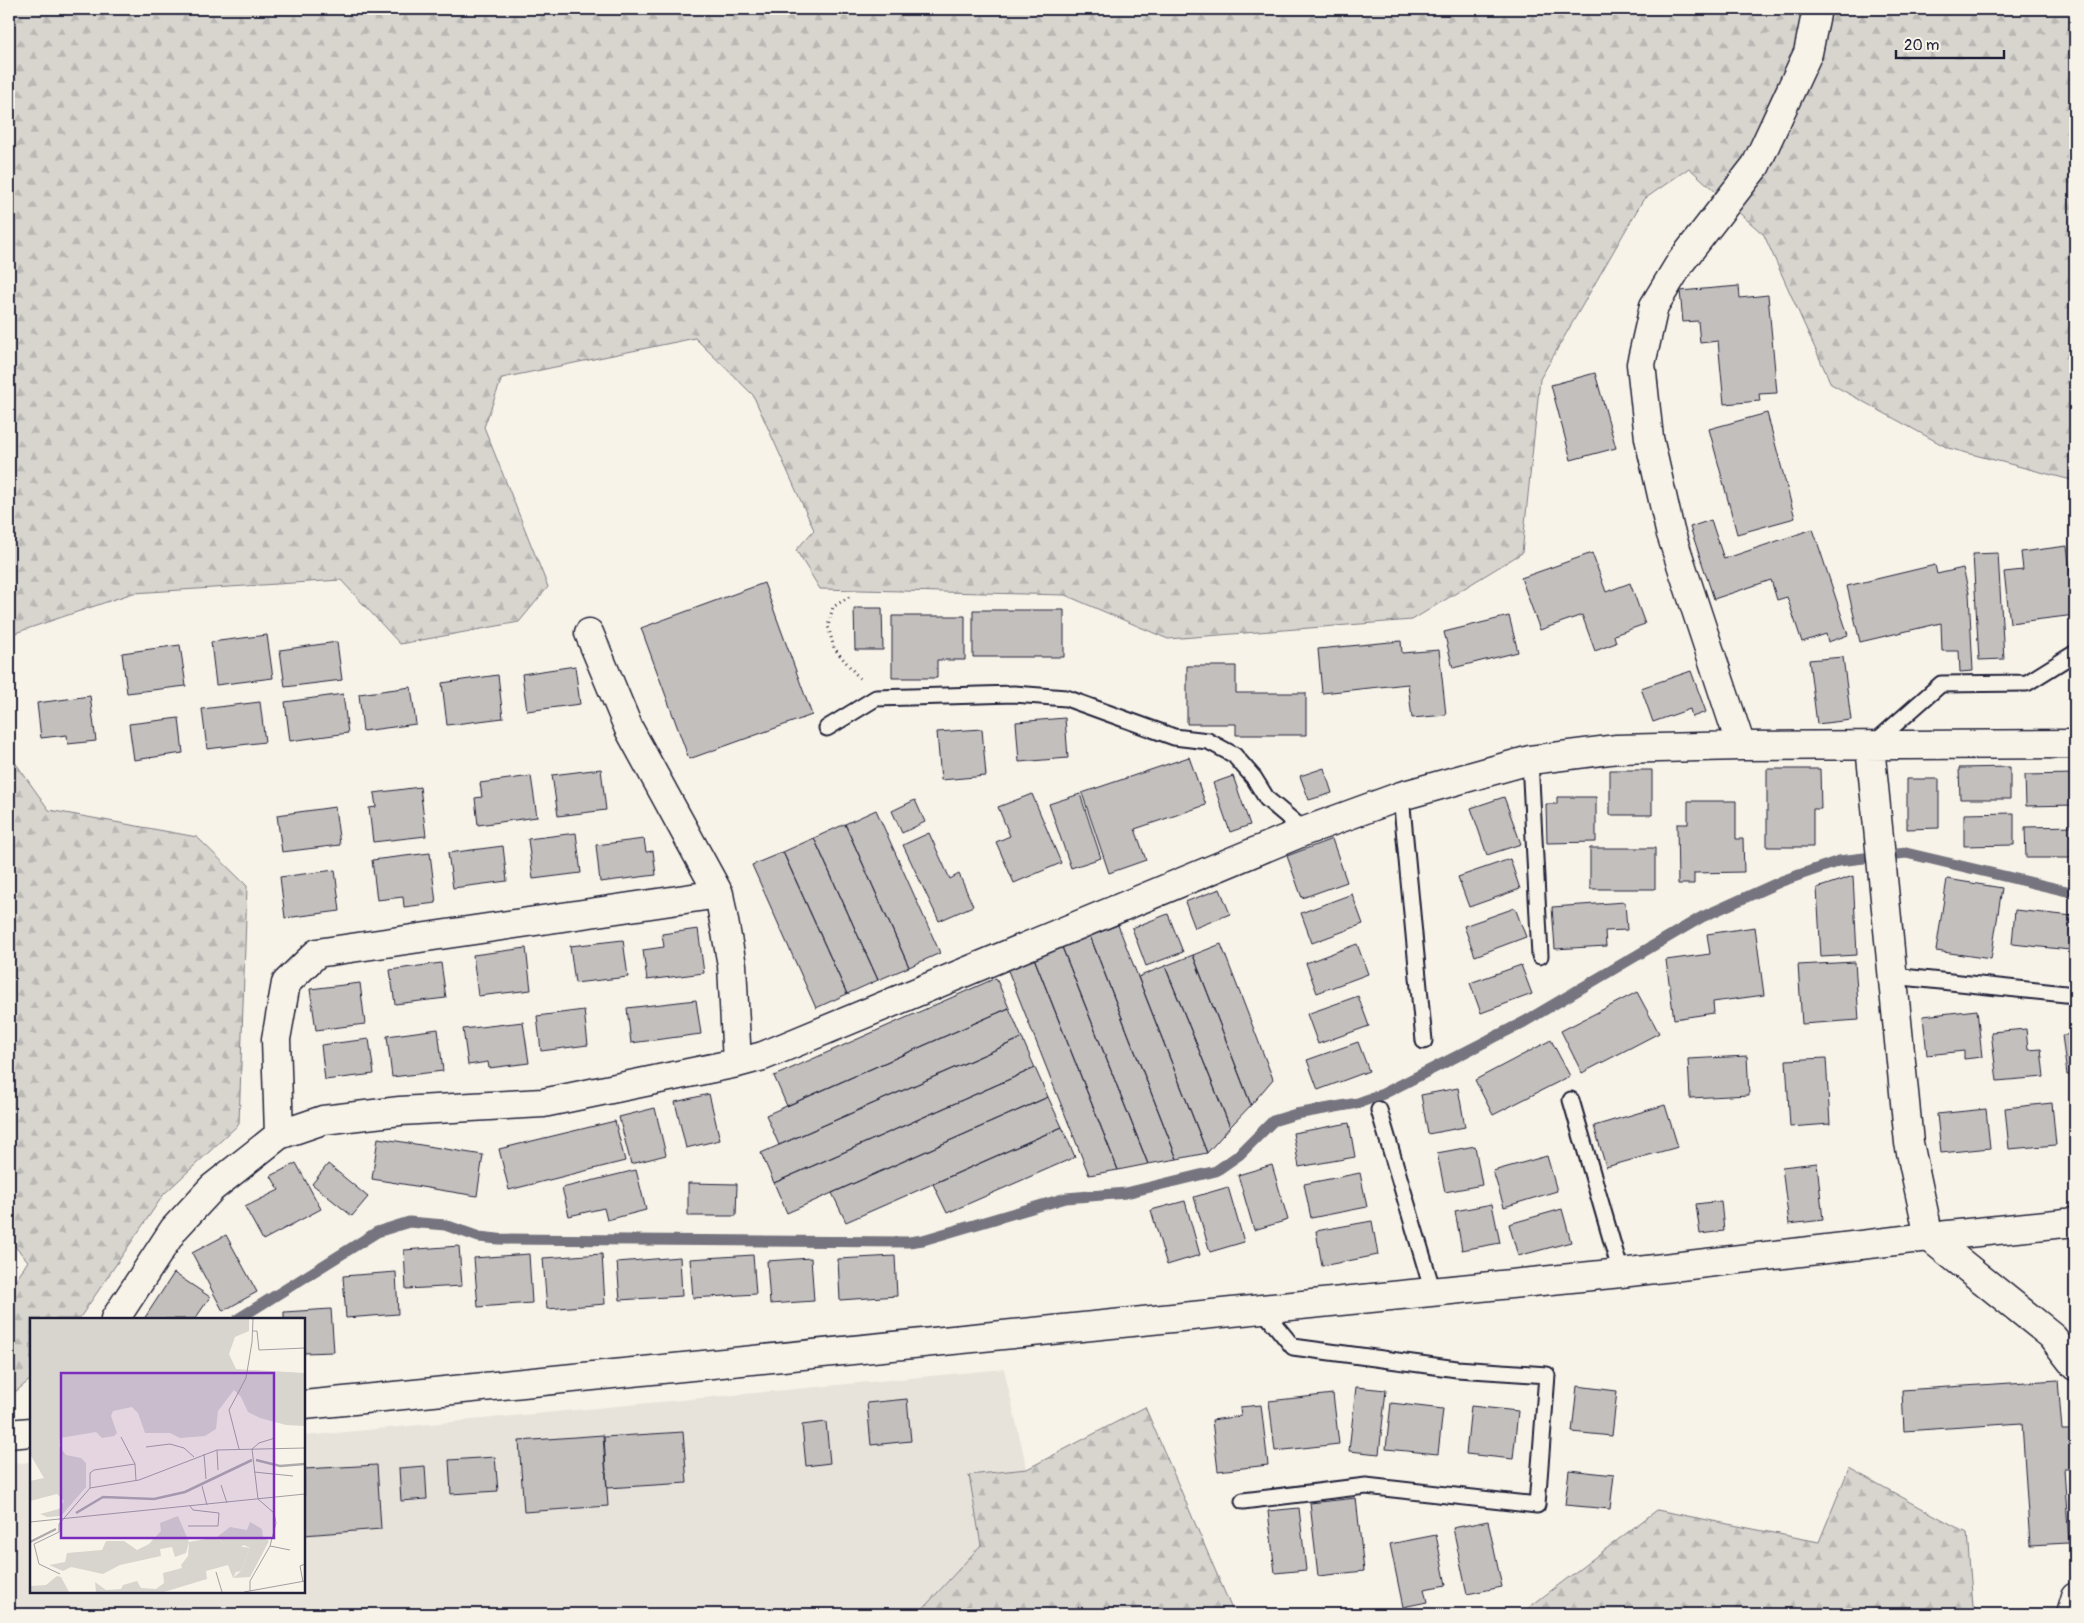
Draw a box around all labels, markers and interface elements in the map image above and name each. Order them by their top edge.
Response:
scale bar [1896,28,2004,60]
text: 20 m [1904,36,1939,55]
inset map [30,1318,305,1593]

